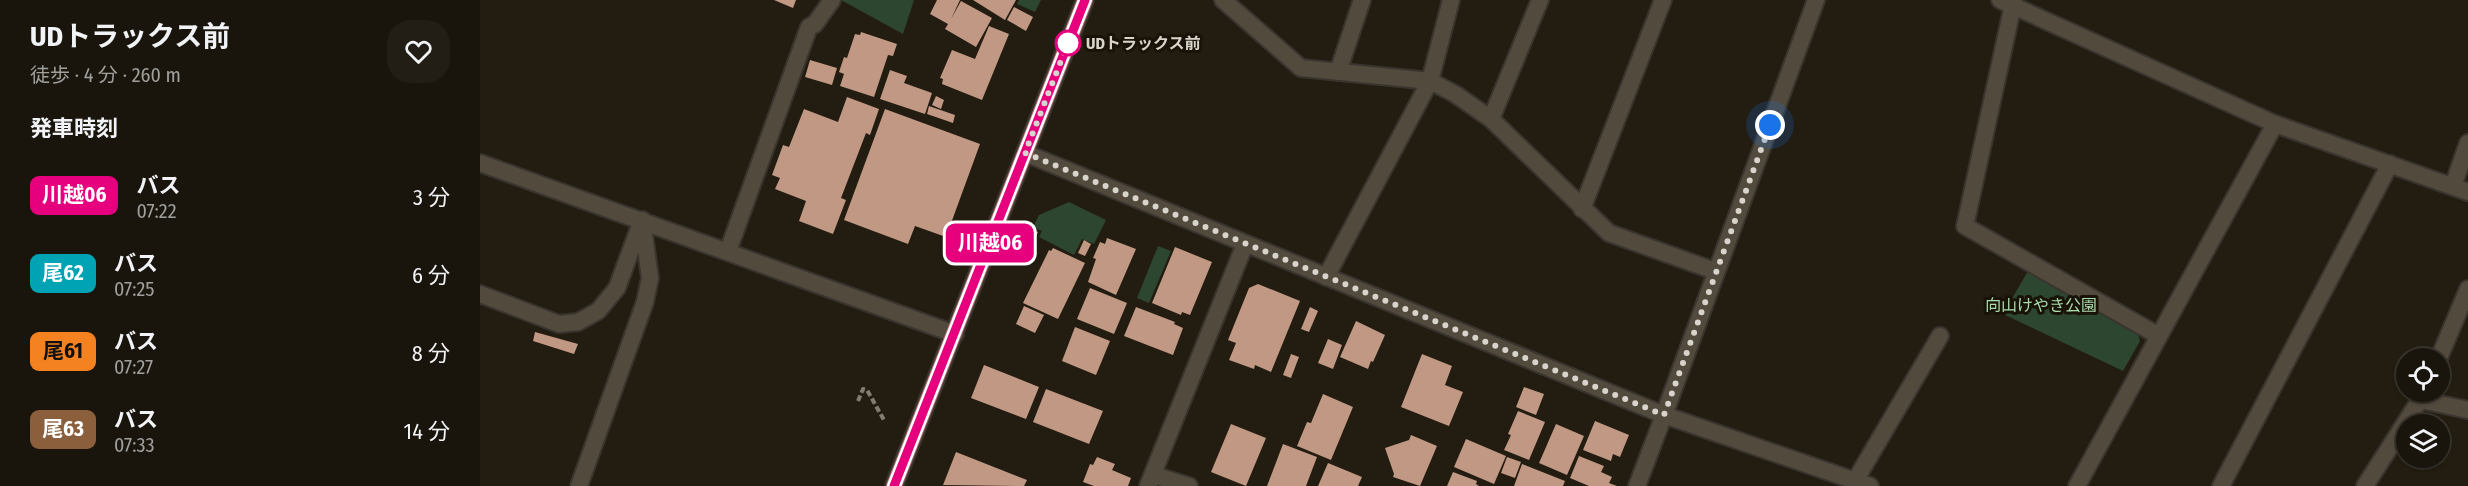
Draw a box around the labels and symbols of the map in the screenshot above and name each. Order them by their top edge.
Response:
marker: UDトラックス前 [1055,30,1081,56]
place label: UDトラックス前 [1086,34,1200,53]
your location [1755,110,1785,140]
line badge: 川越06 [948,224,1032,262]
park label: 向山けやき公園 [1985,296,2097,315]

